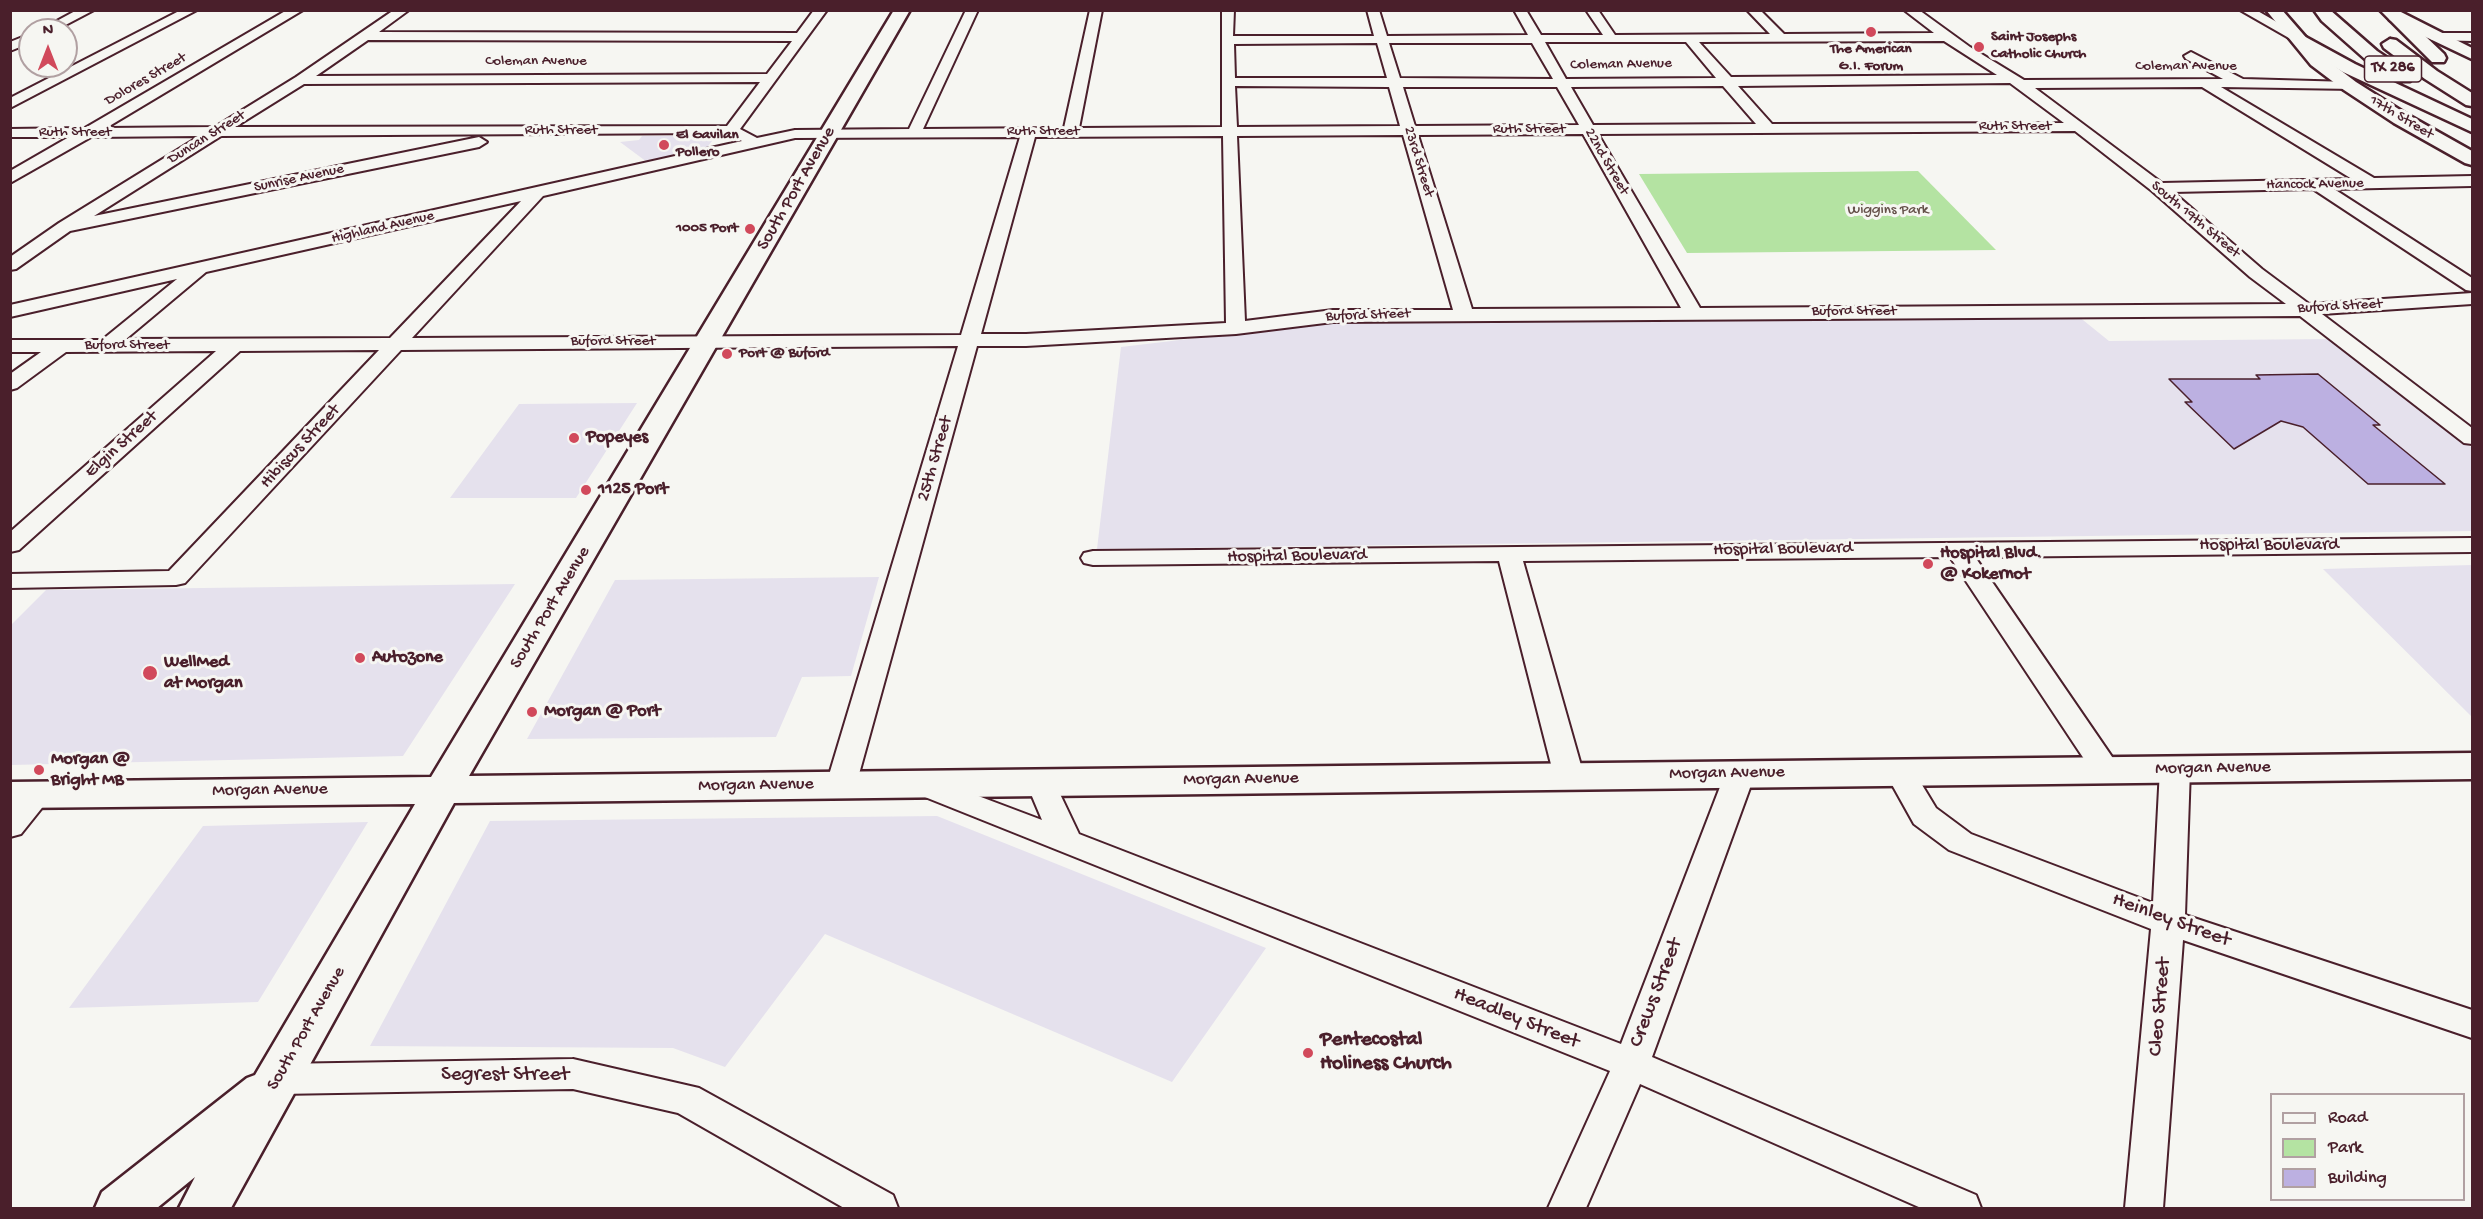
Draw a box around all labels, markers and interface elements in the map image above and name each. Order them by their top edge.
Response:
north arrow [18,18,78,78]
text: N [43,22,53,41]
marker: The American G.I. Forum [1864,25,1878,39]
place label: Saint Josephs Catholic Church [1991,29,2086,64]
marker: Saint Josephs Catholic Church [1972,40,1986,54]
place label: The American G.I. Forum [1830,41,1912,76]
street label: Dolores Street [102,50,190,110]
street label: Coleman Avenue [485,53,587,71]
street label: Coleman Avenue [1570,55,1672,75]
road number: TX 286 [2364,56,2422,82]
street label: Coleman Avenue [2135,58,2237,76]
street label: 17th Street [2366,92,2436,144]
street label: Duncan Street [165,107,249,169]
street label: Ruth Street [1979,118,2051,136]
street label: Ruth Street [1493,121,1565,139]
street label: Ruth Street [525,122,597,140]
street label: South Port Avenue [753,123,841,255]
street label: Ruth Street [1007,123,1079,141]
street label: Ruth Street [39,124,111,142]
street label: 23rd Street [1399,125,1437,199]
street label: 22nd Street [1580,125,1632,199]
place label: El Gavilan Pollero [676,127,739,162]
marker: El Gavilan Pollero [657,138,671,152]
street label: Sunrise Avenue [252,161,346,197]
street label: Hancock Avenue [2266,175,2364,195]
street label: South 19th Street [2147,177,2243,263]
park label: Wiggins Park [1847,202,1929,220]
street label: Highland Avenue [330,207,436,249]
place label: 1005 Port [676,220,738,238]
marker: 1005 Port [743,222,757,236]
street label: Buford Street [2297,296,2383,318]
street label: Buford Street [1812,303,1896,321]
street label: Buford Street [1325,306,1411,326]
street label: Buford Street [571,333,655,351]
street label: Buford Street [85,337,169,355]
place label: Port @ Buford [739,345,830,363]
marker: Port @ Buford [720,347,734,361]
street label: Hibiscus Street [256,400,346,494]
street label: Elgin Street [81,407,163,483]
street label: 25th Street [914,414,958,504]
place label: Popeyes [586,427,648,449]
marker: Popeyes [567,431,581,445]
place label: 1125 Port [598,479,668,501]
marker: 1125 Port [579,483,593,497]
street label: Hospital Boulevard [2199,535,2339,557]
street label: Hospital Boulevard [1713,538,1853,562]
street label: South Port Avenue [506,543,596,673]
place label: Hospital Blvd. @ Kokernot [1940,543,2042,586]
street label: Hospital Boulevard [1227,545,1367,569]
marker: Hospital Blvd. @ Kokernot [1921,557,1935,571]
place label: Autozone [372,647,443,669]
marker: Autozone [353,651,367,665]
place label: WellMed at Morgan [164,652,243,694]
marker: WellMed at Morgan [141,664,159,682]
place label: Morgan @ Port [544,701,660,723]
marker: Morgan @ Port [525,705,539,719]
place label: Morgan @ Bright MB [51,749,130,792]
street label: Morgan Avenue [2155,757,2271,781]
street label: Morgan Avenue [1669,762,1785,786]
marker: Morgan @ Bright MB [32,763,46,777]
street label: Morgan Avenue [1183,768,1299,792]
street label: Morgan Avenue [698,774,814,798]
street label: Morgan Avenue [212,779,328,803]
street label: Heinley Street [2108,888,2234,954]
street label: Crews Street [1625,935,1689,1051]
street label: Cleo Street [2144,957,2178,1057]
street label: South Port Avenue [263,963,351,1095]
street label: Headley Street [1449,982,1583,1056]
place label: Pentecostal Holiness Church [1320,1028,1452,1078]
marker: Pentecostal Holiness Church [1301,1046,1315,1060]
street label: Segrest Street [441,1063,569,1089]
legend [2270,1093,2465,1201]
text: Road [2328,1108,2367,1129]
text: Park [2328,1138,2362,1159]
text: Building [2328,1168,2387,1189]

